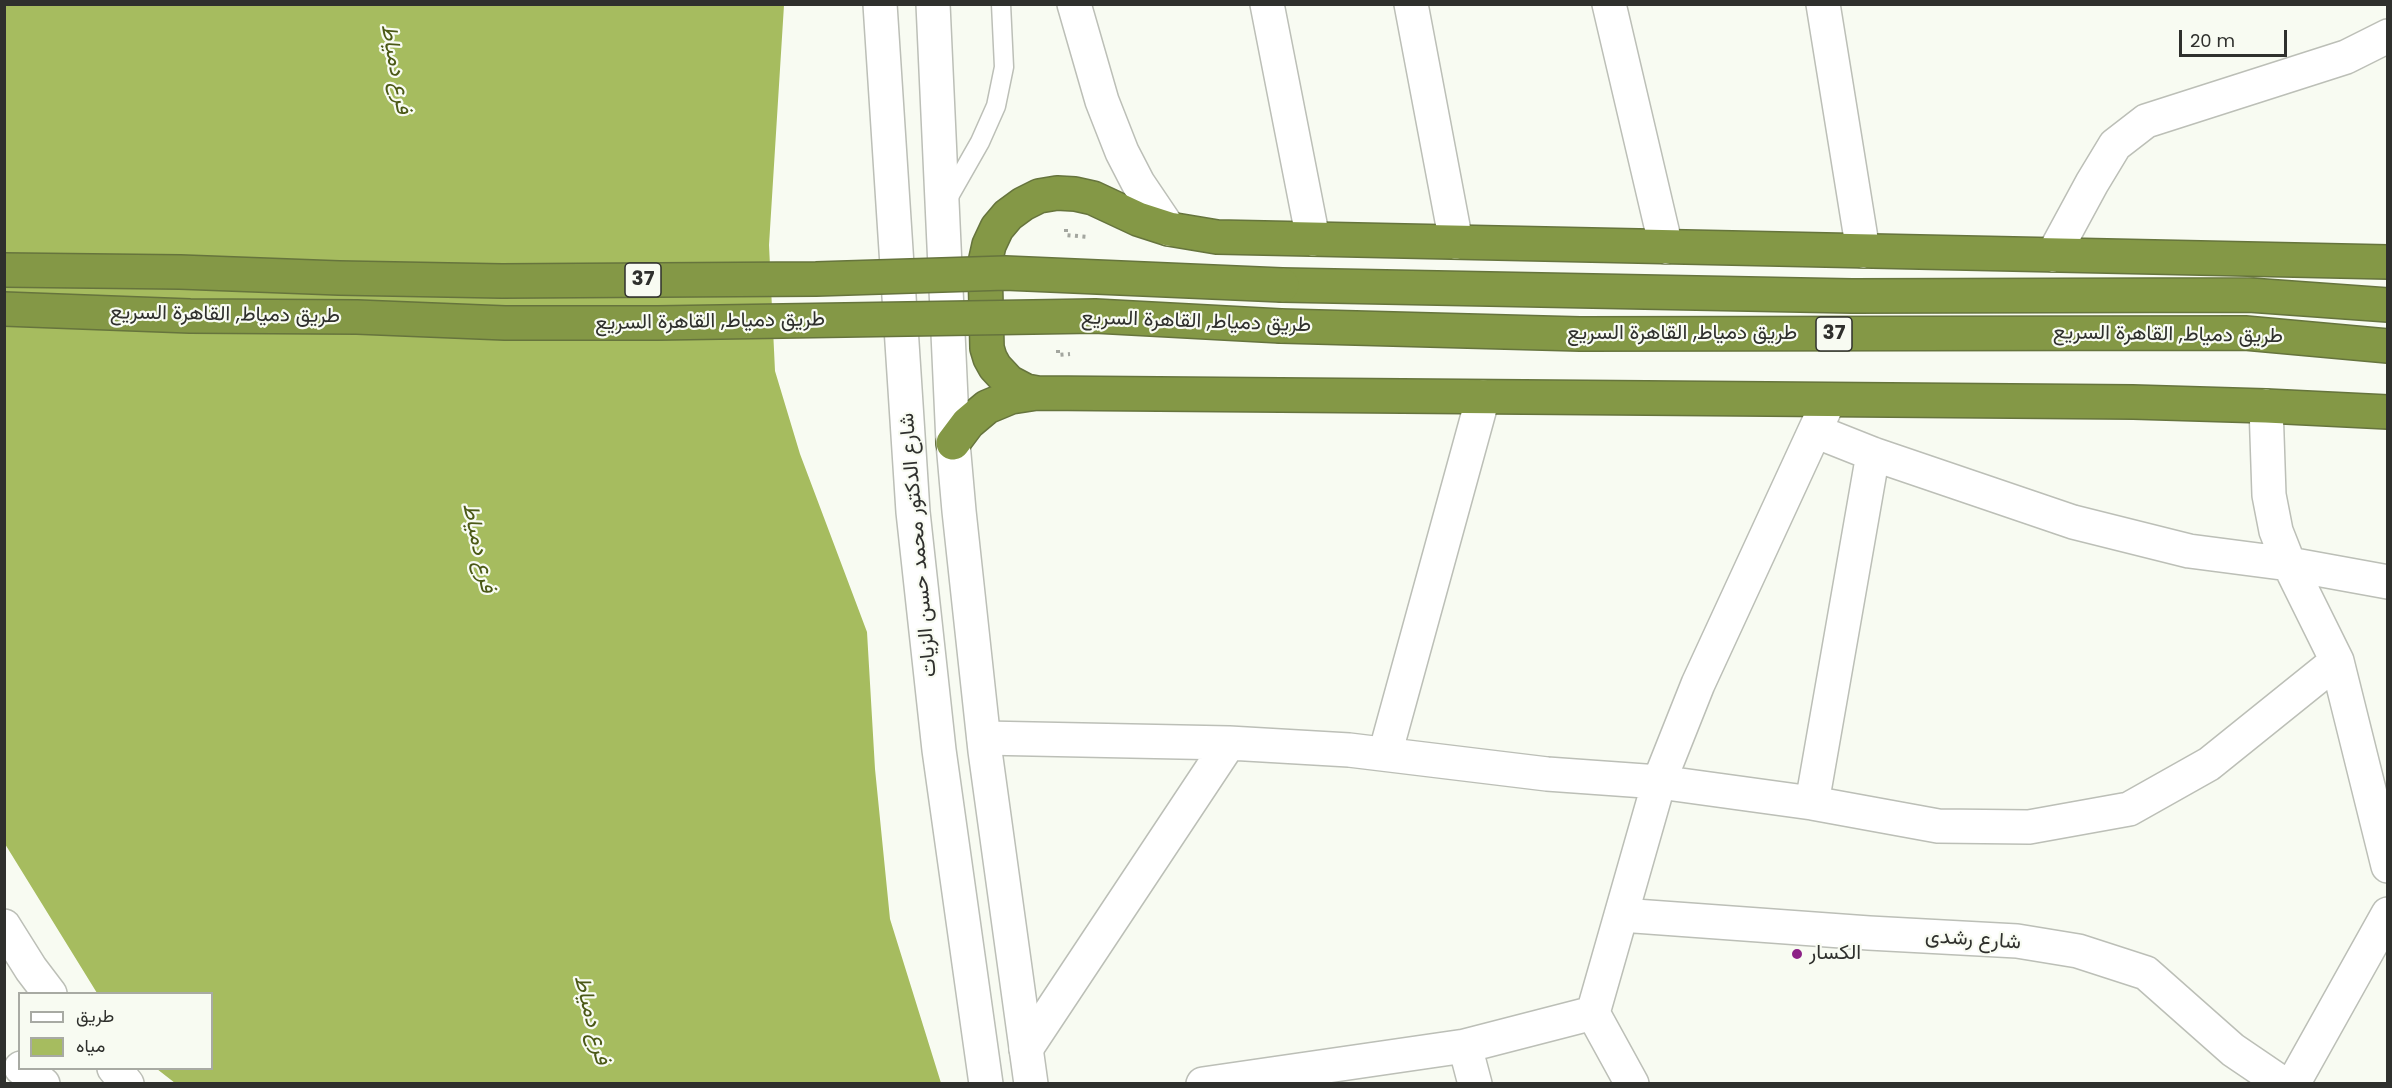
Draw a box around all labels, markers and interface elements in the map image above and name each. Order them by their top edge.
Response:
scale bar [2182,18,2290,56]
water label: فرع دمياط [374,22,416,116]
text: 20 m [2190,28,2235,53]
road number: 37 [625,263,661,297]
street label: طريق دمياط, القاهرة السريع [110,300,340,330]
street label: طريق دمياط, القاهرة السريع [1081,305,1311,339]
street label: طريق دمياط, القاهرة السريع [595,307,825,337]
road number: 37 [1816,317,1852,351]
street label: طريق دمياط, القاهرة السريع [2053,320,2283,350]
street label: طريق دمياط, القاهرة السريع [1567,321,1797,347]
street label: شارع الدكتور محمد حسن الزيات [895,412,943,678]
water label: فرع دمياط [456,501,500,595]
street label: شارع رشدى [1924,924,2022,956]
place label: الكسار [1809,941,1861,967]
marker: الكسار [1790,947,1804,961]
water label: فرع دمياط [567,973,615,1067]
legend [18,992,213,1070]
text: طريق [76,1003,114,1028]
text: مياه [76,1033,105,1058]

